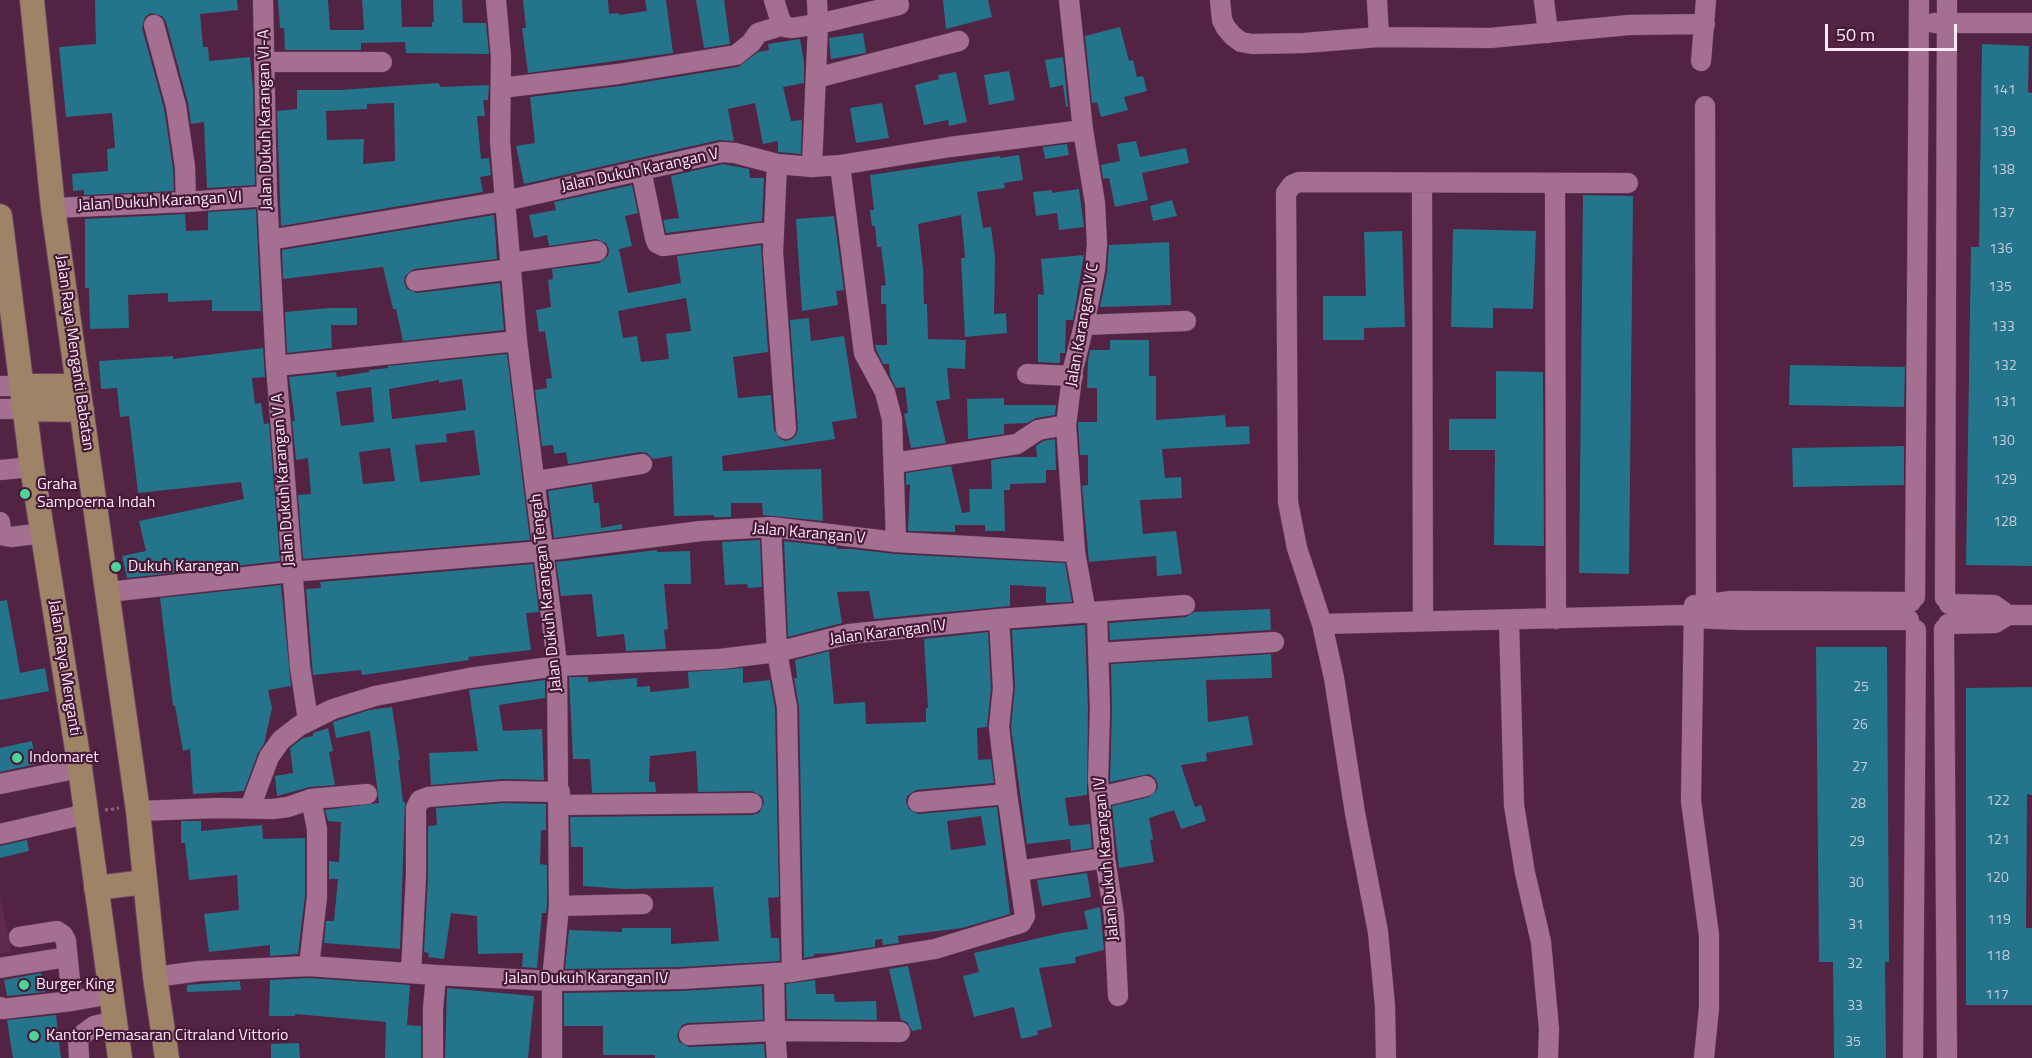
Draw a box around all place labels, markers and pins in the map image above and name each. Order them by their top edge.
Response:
place label: Graha Sampoerna Indah [37,475,155,513]
marker: Graha Sampoerna Indah [18,487,32,501]
place label: Dukuh Karangan [128,557,239,577]
marker: Dukuh Karangan [109,560,123,574]
place label: Indomaret [29,748,99,768]
marker: Indomaret [10,751,24,765]
place label: Burger King [36,975,115,995]
marker: Burger King [17,978,31,992]
place label: Kantor Pemasaran Citraland Vittorio [46,1026,288,1046]
marker: Kantor Pemasaran Citraland Vittorio [27,1029,41,1043]

